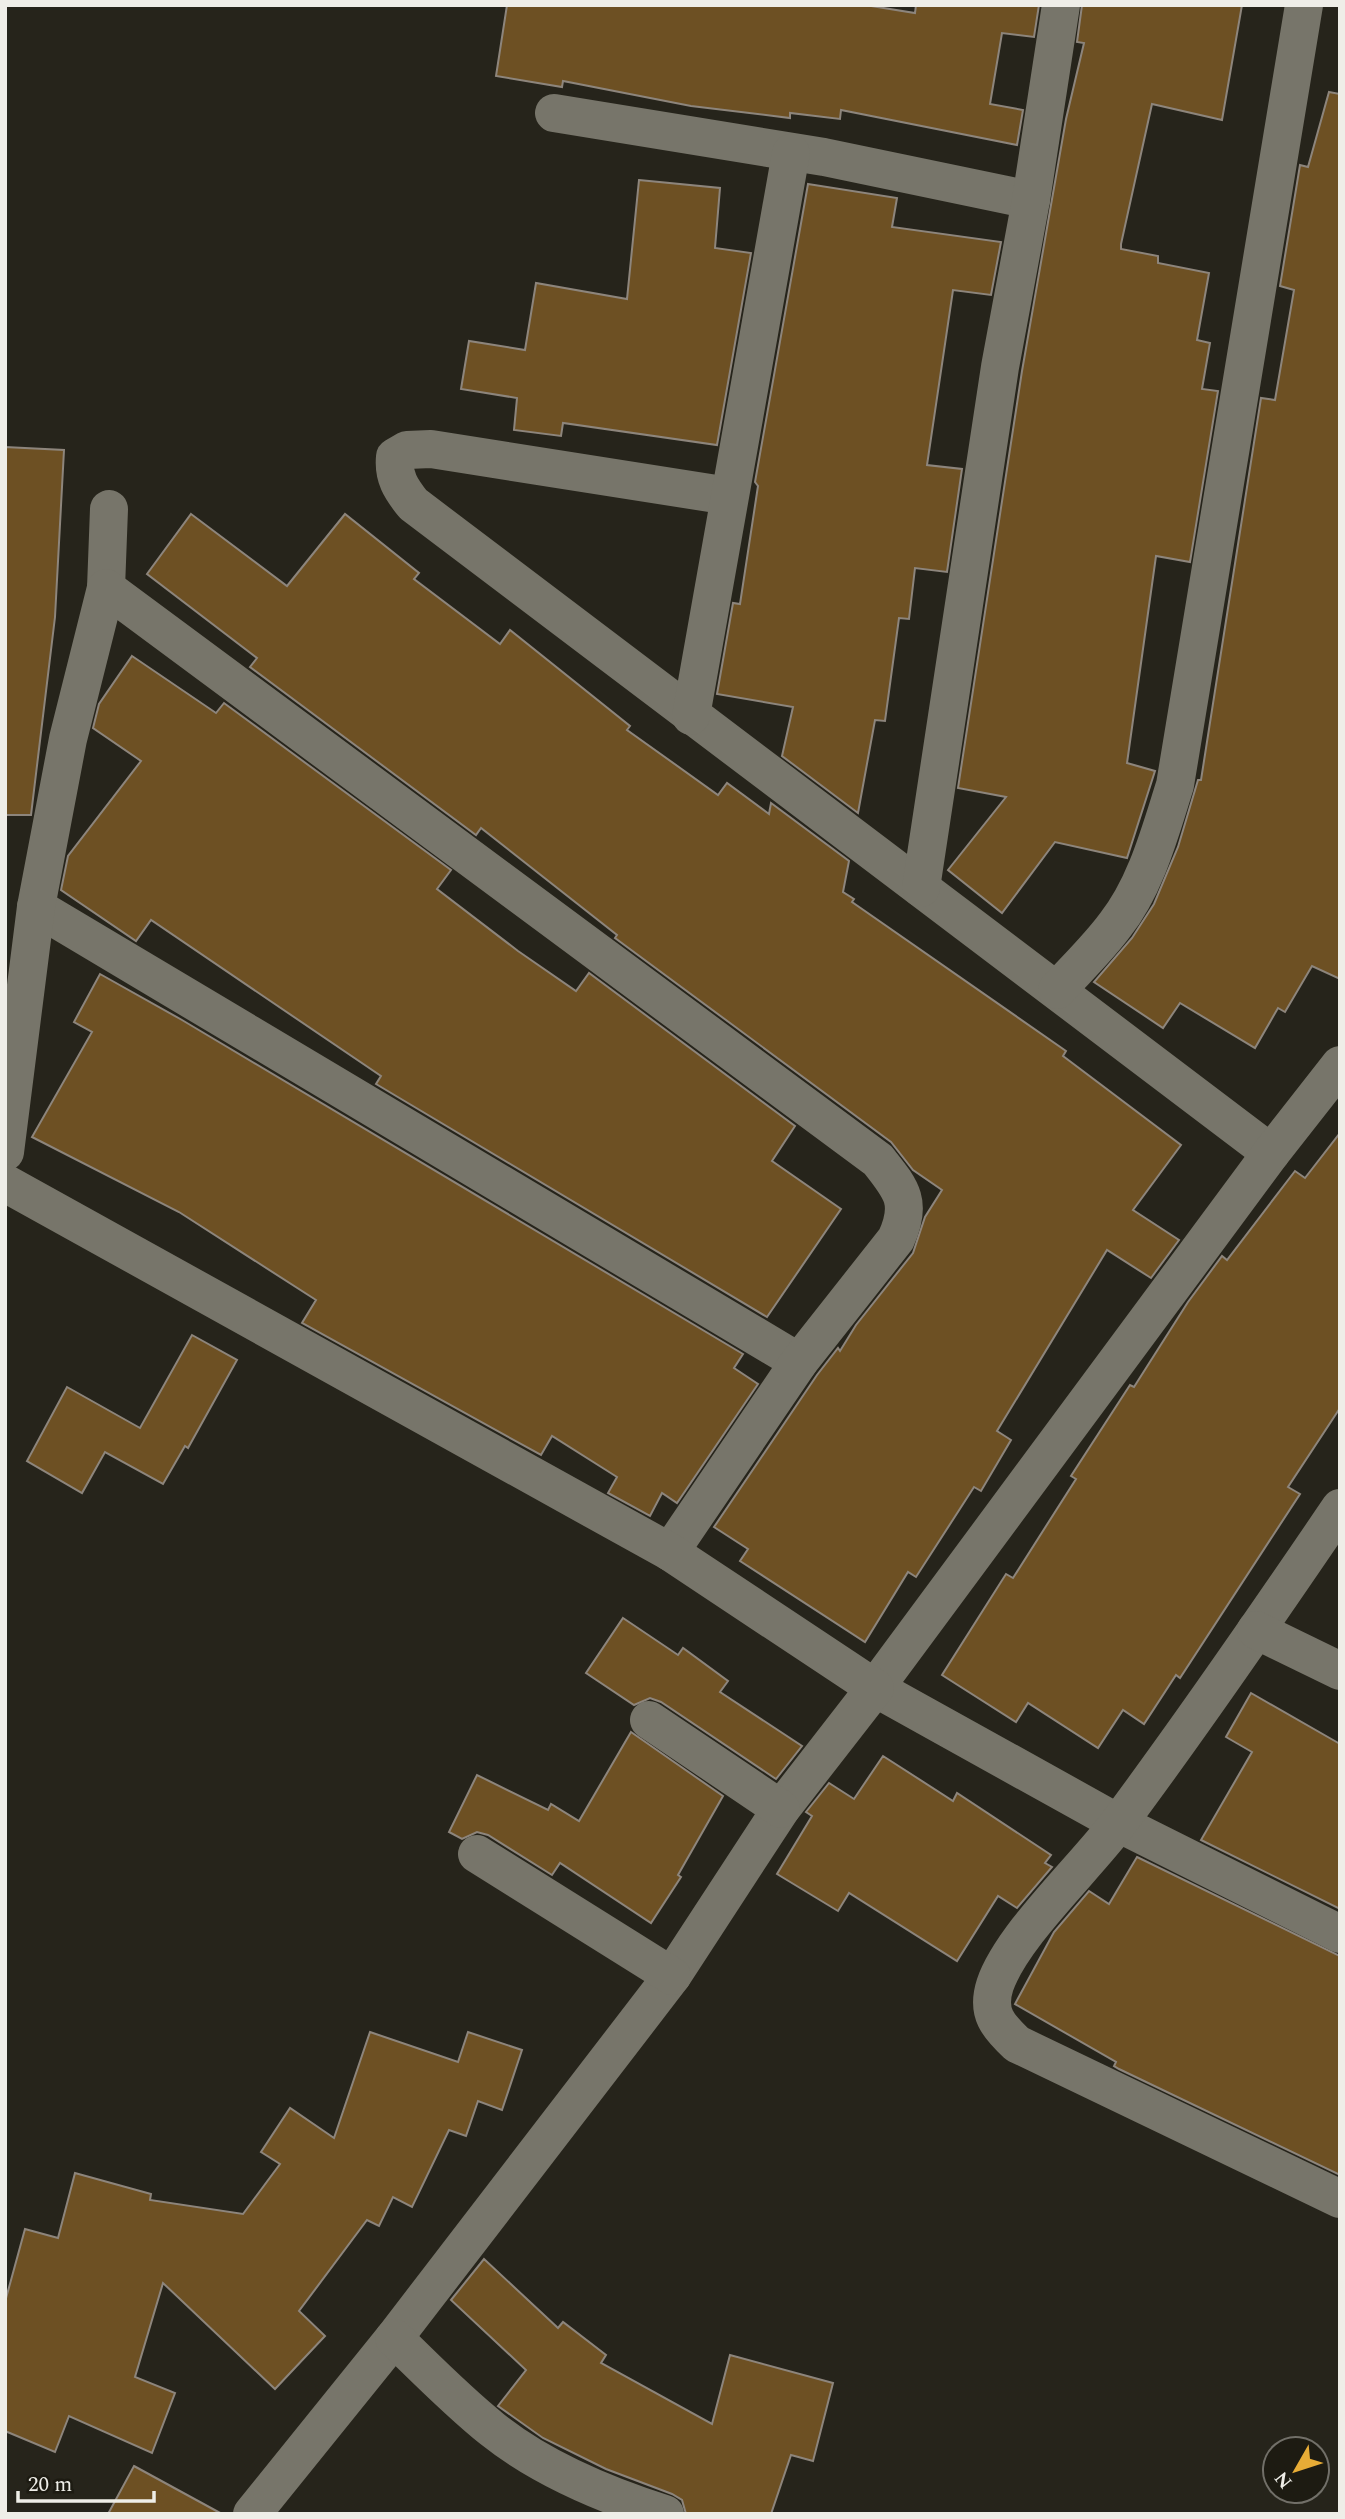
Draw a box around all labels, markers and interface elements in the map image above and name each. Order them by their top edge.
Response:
north arrow [1261,2435,1331,2505]
scale bar [18,2460,154,2504]
text: N [1268,2465,1300,2495]
text: 20 m [28,2469,72,2501]

